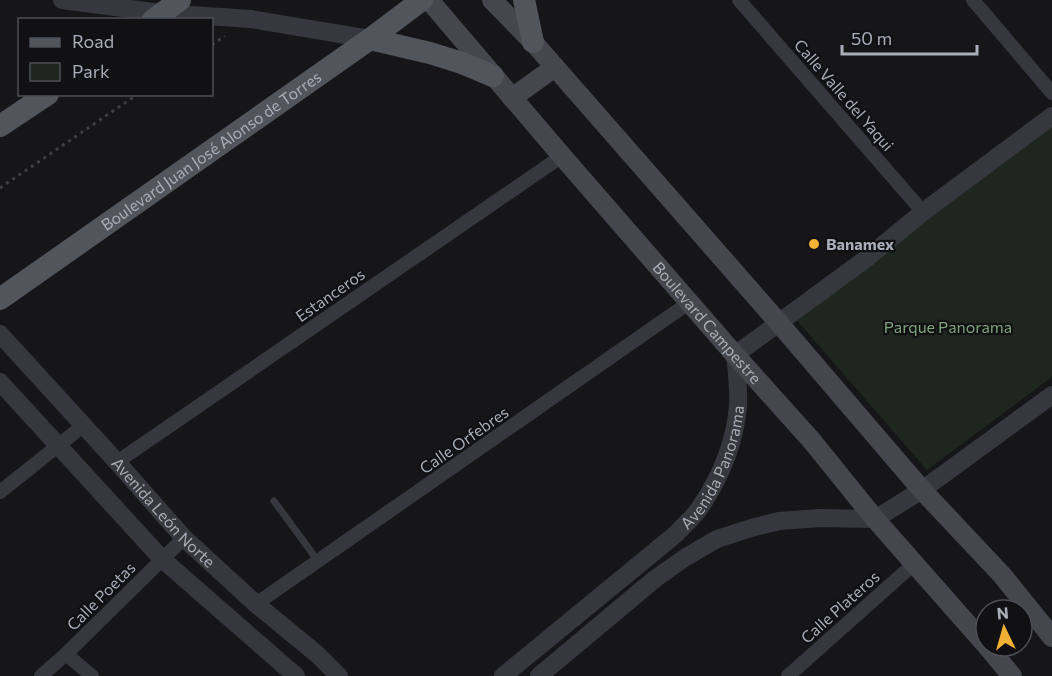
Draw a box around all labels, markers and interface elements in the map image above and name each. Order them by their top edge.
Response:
legend [18,18,213,96]
scale bar [842,18,977,56]
text: 50 m [851,27,892,49]
text: Road [72,30,114,52]
street label: Calle Valle del Yaqui [791,35,898,154]
text: Park [72,60,110,82]
street label: Boulevard Juan José Alonso de Torres [97,66,324,234]
place label: Banamex [826,234,894,253]
marker: Banamex [807,237,821,251]
street label: Boulevard Campestre [649,257,766,387]
street label: Estanceros [292,264,368,325]
park label: Parque Panorama [884,317,1012,336]
street label: Calle Orfebres [416,402,512,477]
street label: Avenida Panorama [676,405,747,533]
street label: Avenida León Norte [108,453,219,571]
street label: Calle Poetas [63,558,139,634]
street label: Calle Plateros [796,566,883,647]
north arrow [974,598,1034,658]
text: N [996,603,1009,623]

